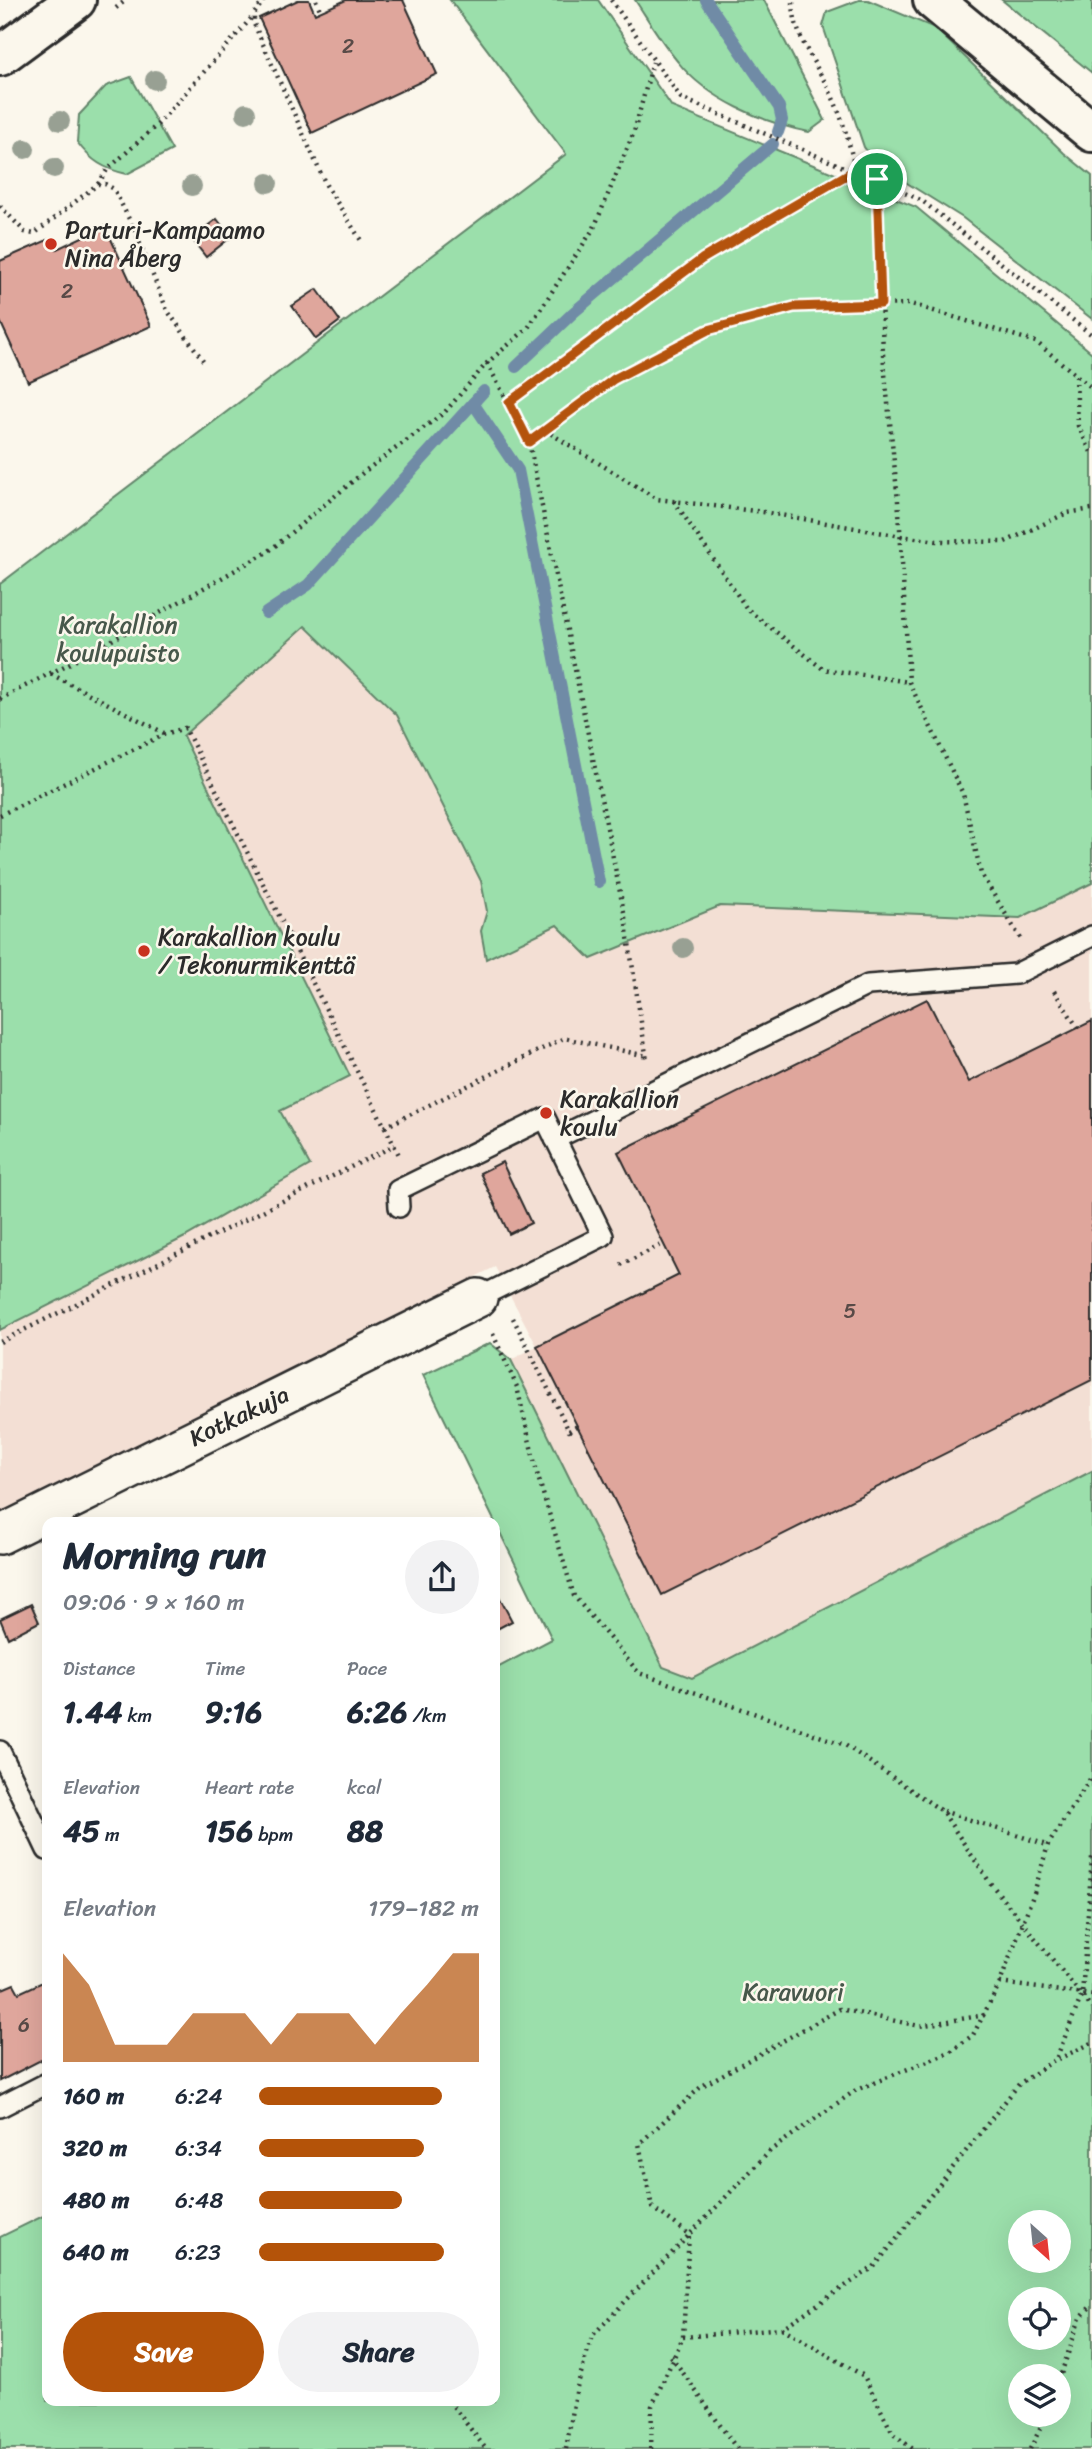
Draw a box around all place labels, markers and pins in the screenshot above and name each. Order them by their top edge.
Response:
pin [847,149,907,209]
place label: Parturi-Kampaamo Nina Åberg [65,209,265,279]
marker: Parturi-Kampaamo Nina Åberg [43,236,59,252]
place label: Karakallion koulu / Tekonurmikenttä [158,916,356,986]
marker: Karakallion koulu / Tekonurmikenttä [136,943,152,959]
place label: Karakallion koulu [560,1078,679,1148]
marker: Karakallion koulu [538,1105,554,1121]

